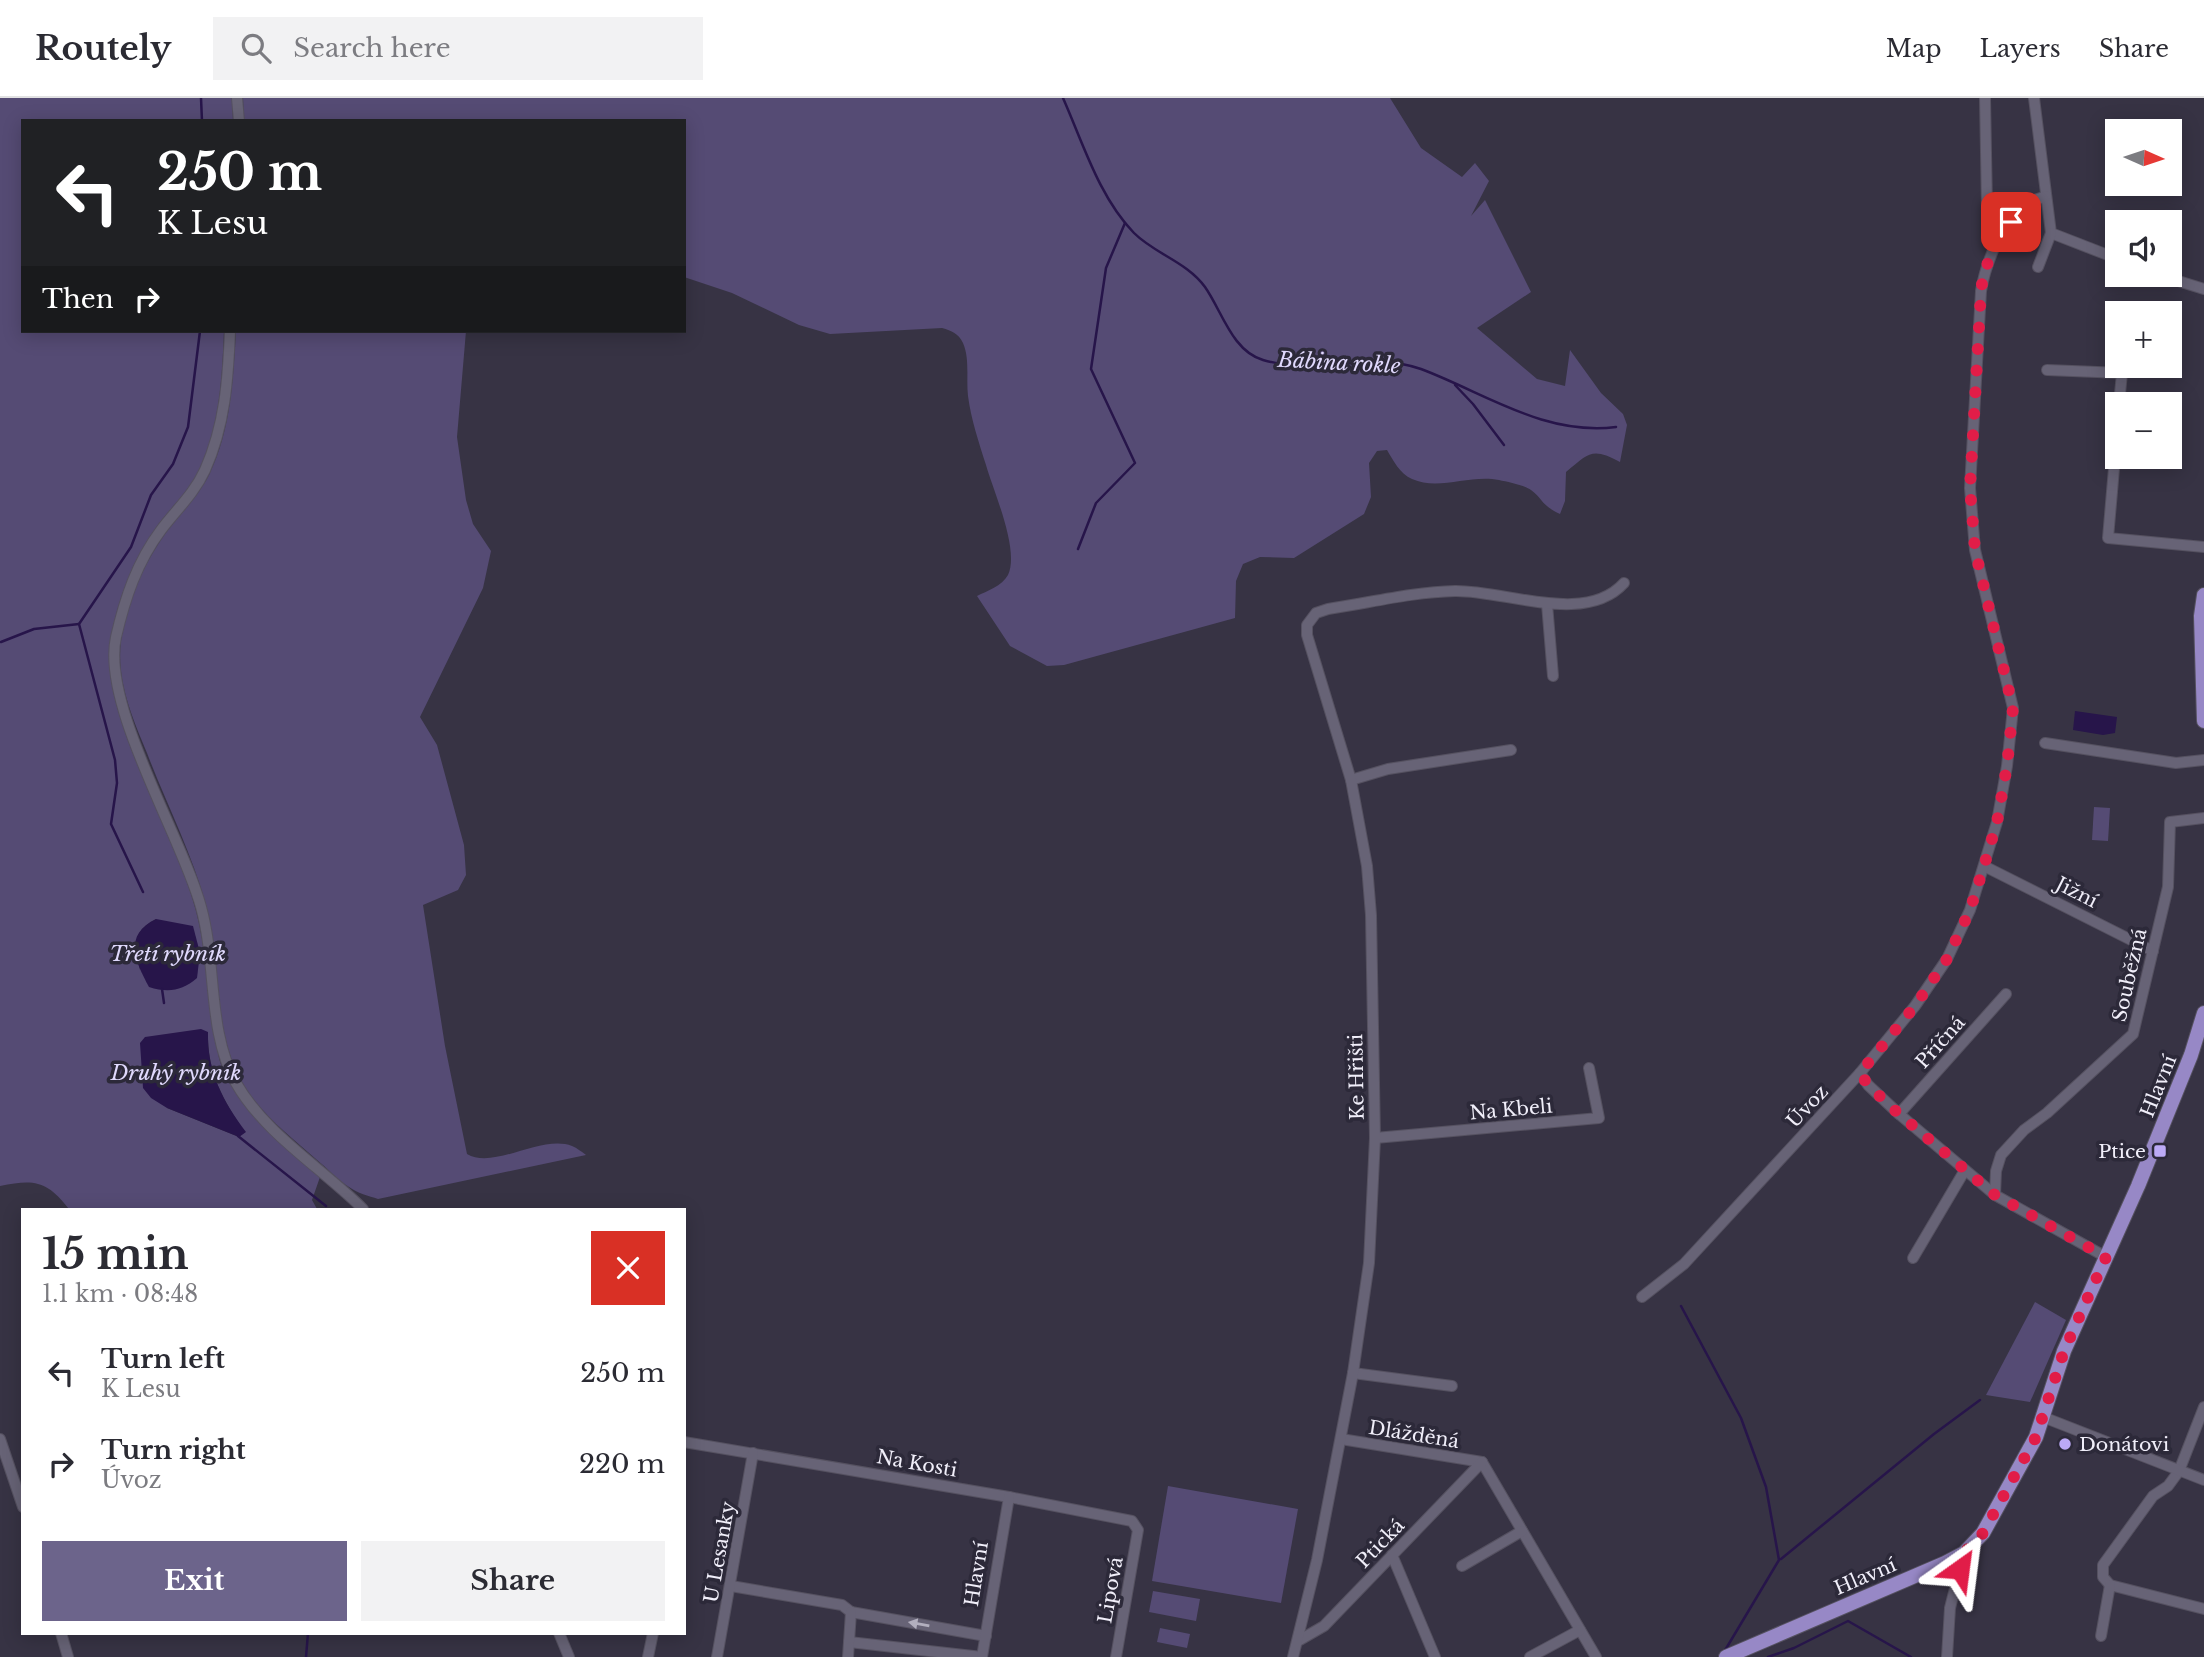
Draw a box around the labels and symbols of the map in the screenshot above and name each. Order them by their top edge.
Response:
north arrow [2105,119,2182,196]
pin [1981,192,2041,252]
water label: Bábina rokle [1276,347,1401,379]
street label: Jižní [2049,871,2102,913]
street label: Souběžná [2108,926,2151,1024]
water label: Třetí rybník [110,941,226,967]
street label: Příčná [1911,1011,1970,1073]
street label: Ke Hřišti [1344,1033,1369,1120]
street label: Hlavní [2136,1051,2182,1121]
water label: Druhý rybník [110,1060,241,1086]
street label: Úvoz [1782,1080,1833,1132]
street label: Na Kbeli [1469,1094,1554,1125]
place label: Ptice [2098,1140,2146,1163]
marker: Ptice [2152,1143,2168,1159]
street label: Dlážděná [1367,1416,1461,1453]
place label: Donátovi [2079,1433,2170,1456]
marker: Donátovi [2057,1436,2073,1452]
street label: Na Kosti [875,1445,959,1482]
street label: U Lesanky [699,1500,740,1605]
street label: Ptická [1352,1514,1409,1573]
position arrow [1923,1532,1997,1606]
street label: Hlavní [960,1540,993,1608]
street label: Hlavní [1831,1553,1900,1600]
street label: Lipová [1093,1555,1128,1625]
one-way arrow [907,1618,929,1629]

